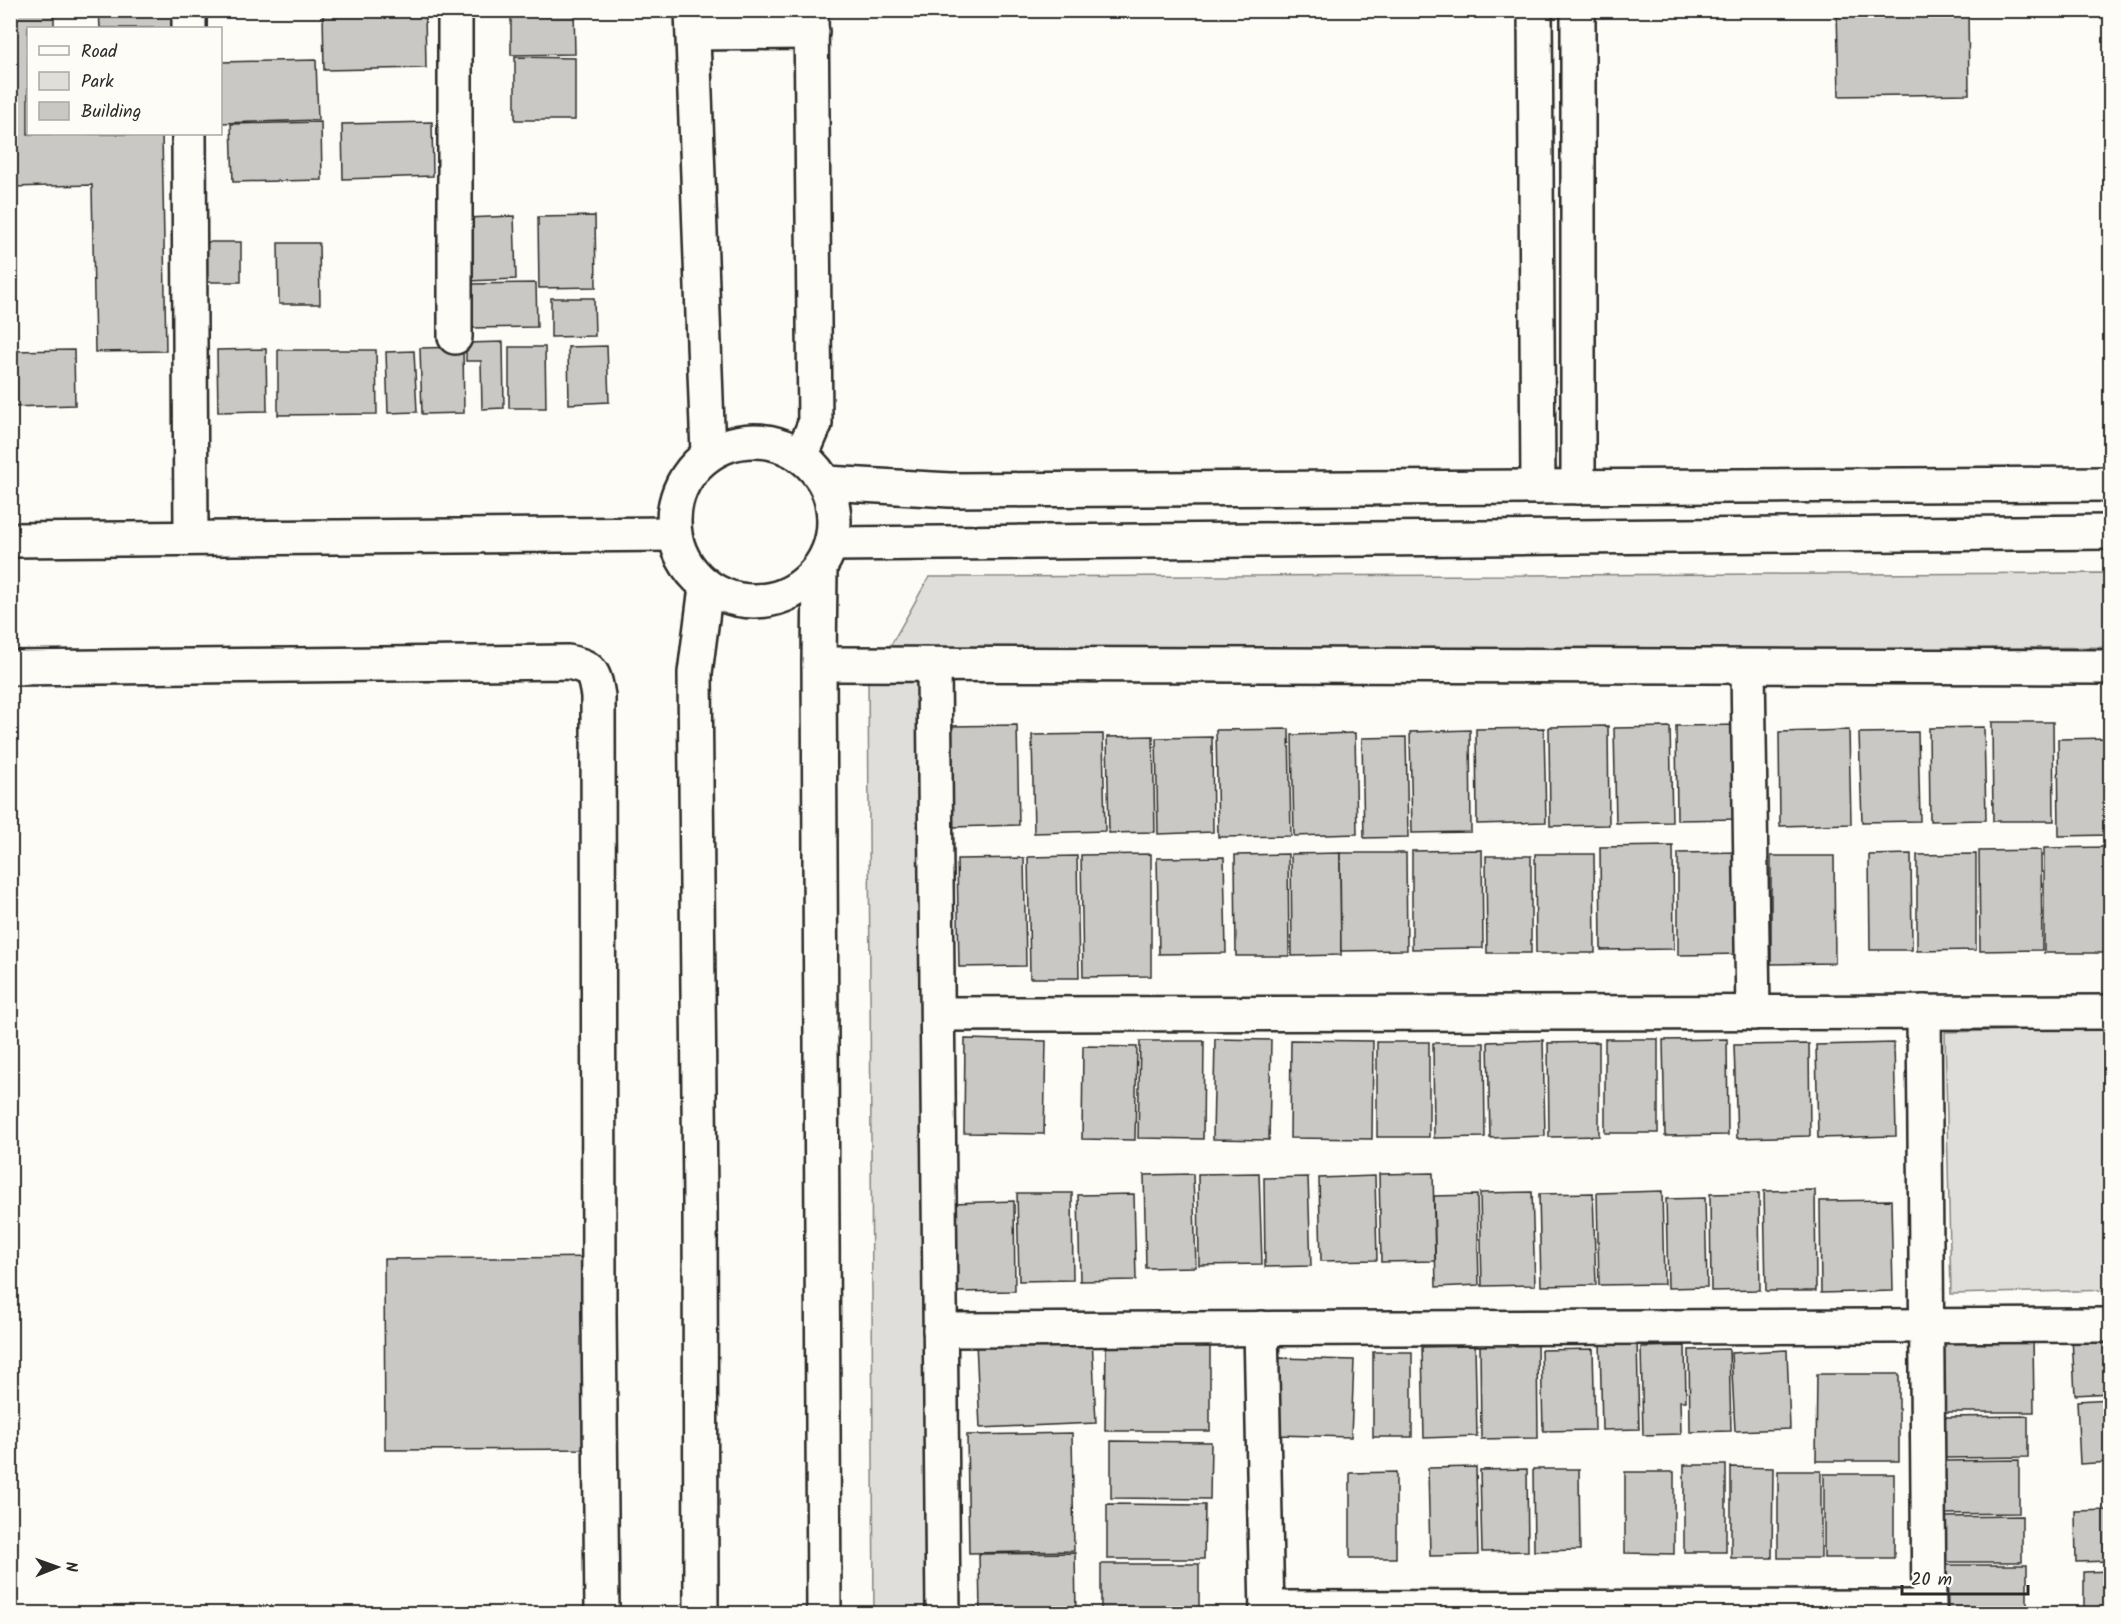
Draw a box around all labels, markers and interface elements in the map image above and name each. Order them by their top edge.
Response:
legend [27,27,222,135]
text: Road [81,38,118,67]
text: Park [81,68,114,97]
text: Building [81,98,141,127]
north arrow [27,1537,87,1597]
scale bar [1902,1558,2028,1596]
text: N [58,1561,83,1572]
text: 20 m [1911,1566,1952,1595]

